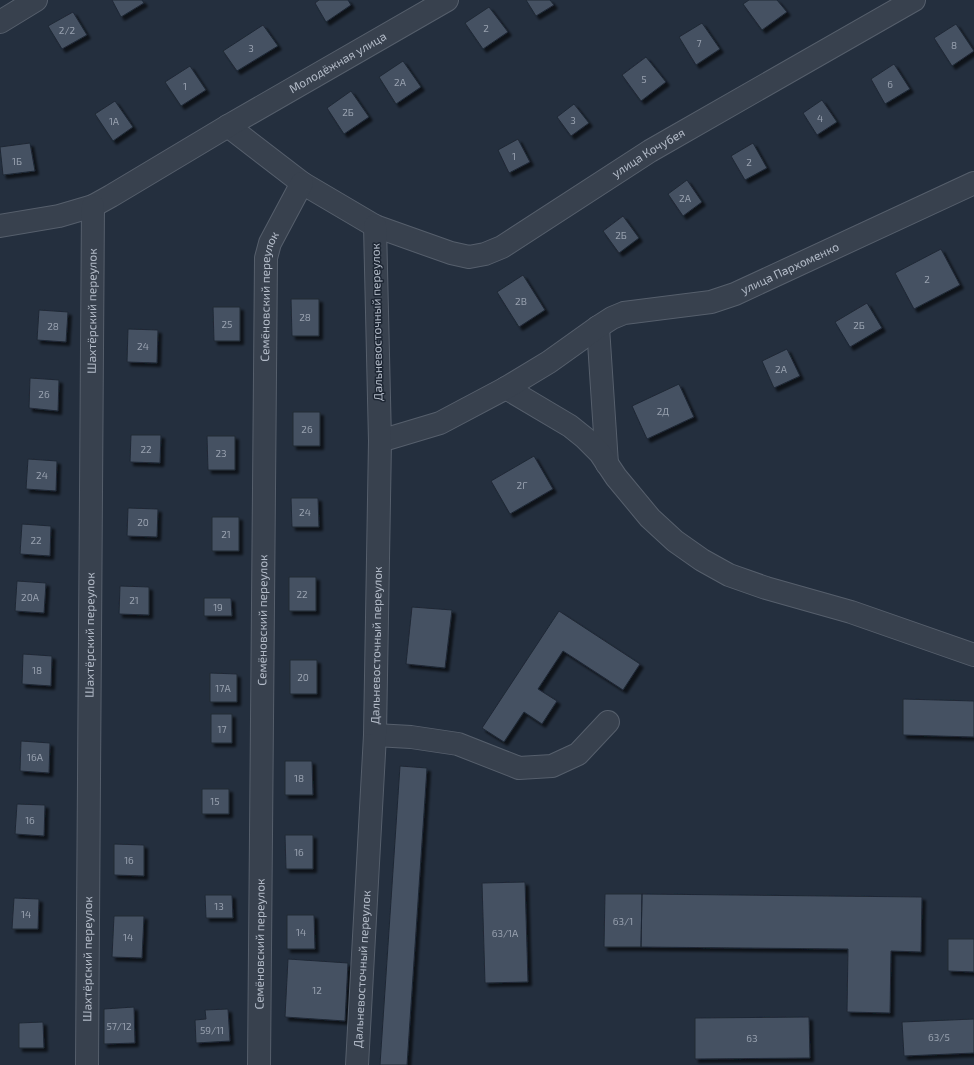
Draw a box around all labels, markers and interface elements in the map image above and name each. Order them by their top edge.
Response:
house number: 2 [483,22,489,34]
house number: 2/2 [59,24,76,36]
street label: Молодёжная улица [286,28,389,95]
house number: 7 [696,37,702,49]
house number: 8 [951,39,957,51]
house number: 3 [248,42,254,54]
house number: 5 [641,73,647,85]
house number: 2А [394,76,407,88]
house number: 6 [887,78,893,90]
house number: 1 [183,80,187,92]
house number: 2Б [342,106,354,118]
house number: 4 [817,112,823,124]
house number: 3 [570,114,576,126]
house number: 1А [109,115,120,127]
street label: улица Кочубея [609,125,687,181]
house number: 1 [512,150,516,162]
house number: 1Б [12,155,22,167]
house number: 2 [746,156,752,168]
house number: 2А [679,192,692,204]
street label: Семёновский переулок [257,228,281,362]
house number: 2Б [615,229,627,241]
street label: улица Пархоменко [738,239,841,297]
street label: Дальневосточный переулок [368,242,385,401]
street label: Шахтёрский переулок [84,248,100,374]
house number: 2 [924,273,930,285]
house number: 2В [515,295,527,307]
house number: 28 [299,311,311,323]
house number: 25 [222,318,232,330]
house number: 2Б [853,319,865,331]
house number: 28 [47,320,59,332]
house number: 24 [137,340,149,352]
house number: 2А [775,363,788,375]
house number: 26 [38,388,50,400]
house number: 2Д [657,405,669,417]
house number: 26 [301,423,313,435]
house number: 22 [140,443,152,455]
house number: 23 [215,447,227,459]
house number: 24 [36,469,48,481]
house number: 2Г [517,479,527,491]
house number: 24 [299,506,311,518]
house number: 20 [137,516,149,528]
house number: 21 [221,528,231,540]
house number: 22 [30,534,42,546]
street label: Семёновский переулок [254,554,270,686]
street label: Дальневосточный переулок [367,566,385,725]
street label: Шахтёрский переулок [82,572,97,698]
house number: 22 [296,588,308,600]
house number: 20А [21,591,40,603]
house number: 21 [129,594,139,606]
house number: 19 [213,601,223,613]
house number: 18 [32,664,42,676]
house number: 20 [297,671,309,683]
house number: 17А [215,682,231,694]
house number: 17 [217,723,227,735]
house number: 16А [27,751,44,763]
house number: 18 [294,772,304,784]
house number: 15 [210,795,220,807]
house number: 16 [25,814,35,826]
house number: 16 [294,846,304,858]
house number: 16 [124,854,134,866]
street label: Семёновский переулок [251,878,267,1010]
street label: Дальневосточный переулок [350,889,373,1048]
street label: Шахтёрский переулок [79,896,95,1022]
house number: 13 [214,900,224,912]
house number: 14 [21,908,31,920]
house number: 63/1 [613,915,633,927]
house number: 14 [296,926,306,938]
house number: 63/1А [492,927,519,939]
house number: 14 [123,931,133,943]
house number: 12 [312,984,322,996]
house number: 57/12 [106,1020,132,1032]
house number: 59/11 [200,1024,224,1036]
house number: 63/5 [928,1031,950,1043]
house number: 63 [746,1032,758,1044]

